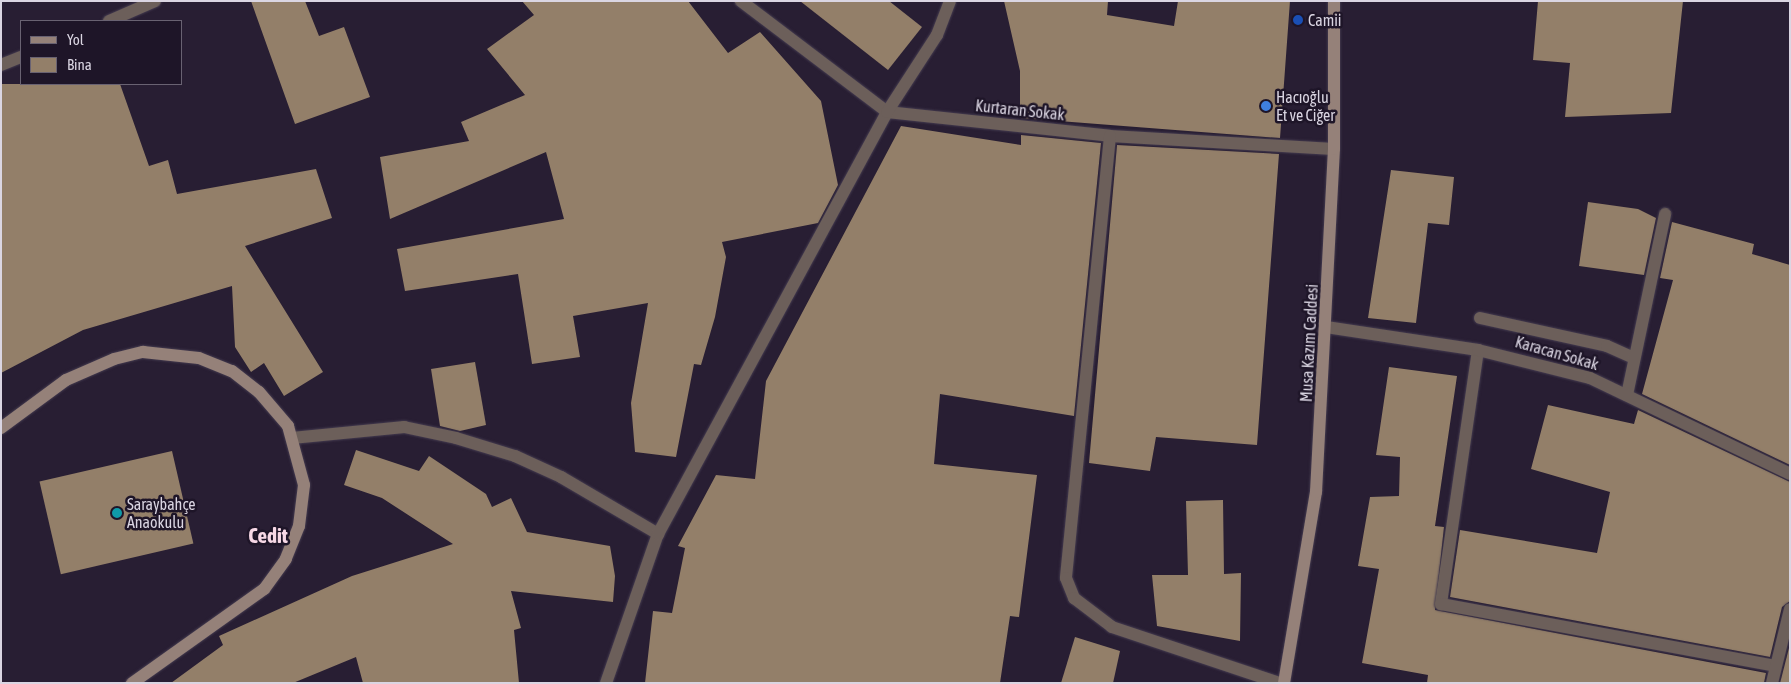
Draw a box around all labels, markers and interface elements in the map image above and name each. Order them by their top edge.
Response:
place label: Camii [1308,10,1342,30]
marker: Camii [1292,14,1304,26]
legend [20,20,182,85]
text: Yol [67,31,84,48]
text: Bina [67,56,92,73]
place label: Hacıoğlu Et ve Ciğer [1276,87,1335,125]
street label: Kurtaran Sokak [974,96,1066,124]
marker: Hacıoğlu Et ve Ciğer [1260,100,1272,112]
street label: Musa Kazım Caddesi [1296,283,1322,403]
street label: Karacan Sokak [1513,332,1601,374]
place label: Saraybahçe Anaokulu [127,494,196,532]
marker: Saraybahçe Anaokulu [111,507,123,519]
district label: Cedit [248,522,288,548]

